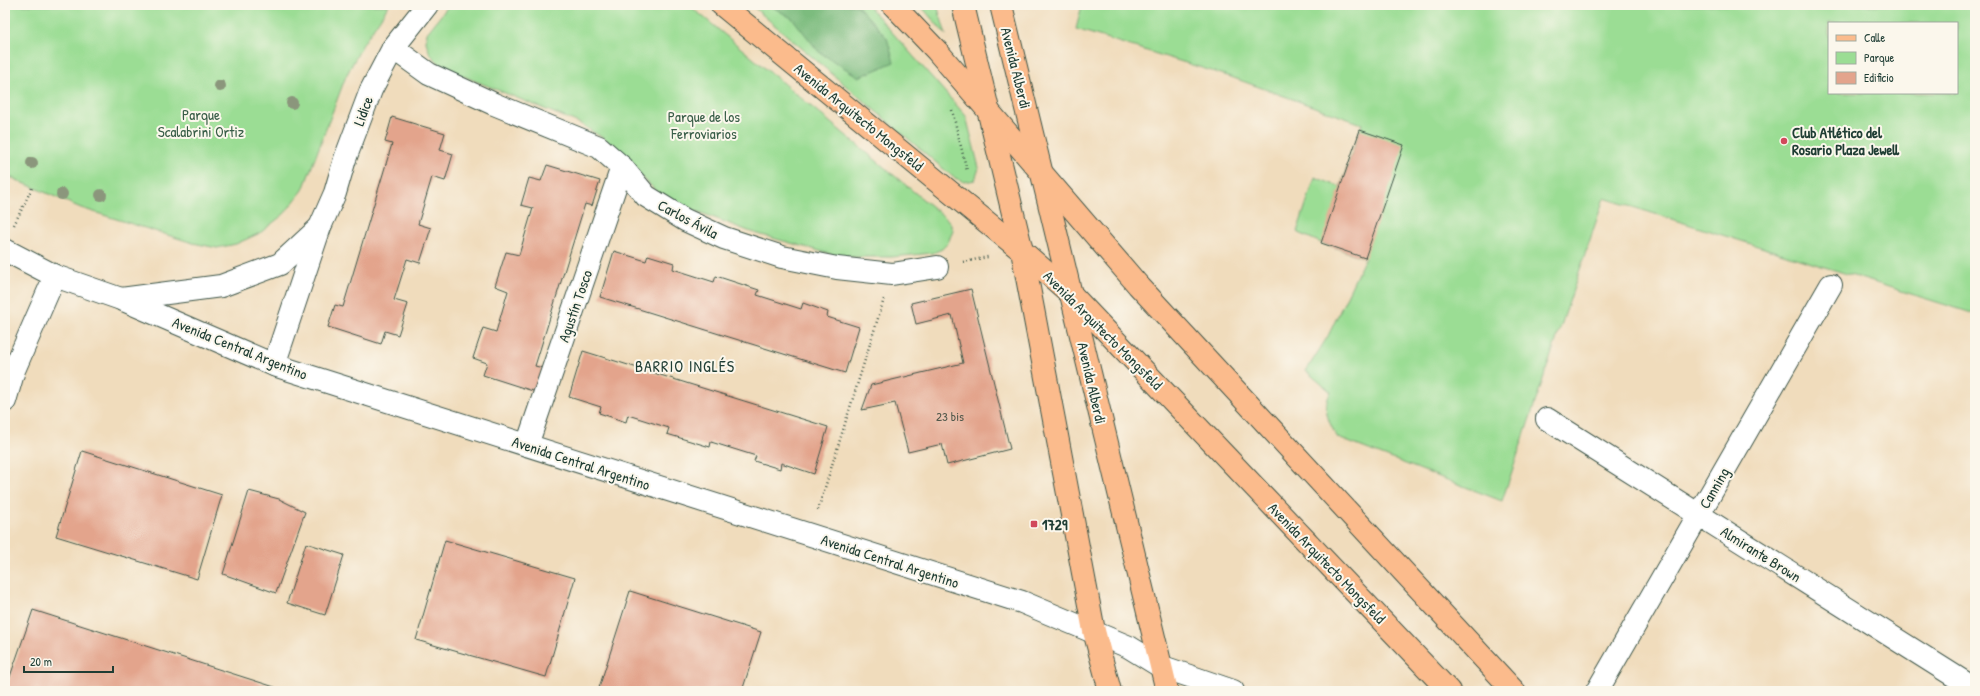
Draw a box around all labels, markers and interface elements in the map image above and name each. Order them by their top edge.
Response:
legend [1828,22,1958,94]
street label: Avenida Alberdi [996,25,1036,111]
text: Calle [1864,29,1885,46]
text: Parque [1864,49,1894,66]
street label: Avenida Arquitecto Mongsfeld [790,58,928,176]
text: Edificio [1864,69,1894,86]
street label: Lidice [348,93,378,129]
park label: Parque Scalabrini Ortiz [158,104,245,142]
park label: Parque de los Ferroviarios [668,106,740,144]
place label: Club Atlético del Rosario Plaza Jewell [1792,122,1899,160]
marker: Club Atlético del Rosario Plaza Jewell [1779,136,1789,146]
street label: Carlos Ávila [654,194,722,244]
street label: Avenida Arquitecto Mongsfeld [1039,266,1167,394]
street label: Agustín Tosco [553,267,597,345]
street label: Avenida Central Argentino [169,311,311,385]
street label: Avenida Alberdi [1072,340,1112,426]
district label: BARRIO INGLÉS [635,355,735,377]
house number: 23 bis [936,407,964,425]
street label: Avenida Central Argentino [509,431,653,495]
street label: Canning [1694,463,1734,513]
street label: Avenida Arquitecto Mongsfeld [1264,498,1391,628]
place label: 1729 [1042,514,1068,535]
marker: 1729 [1029,519,1039,529]
street label: Almirante Brown [1717,521,1805,587]
street label: Avenida Central Argentino [818,529,962,593]
scale bar [24,648,113,674]
text: 20 m [30,653,52,670]

